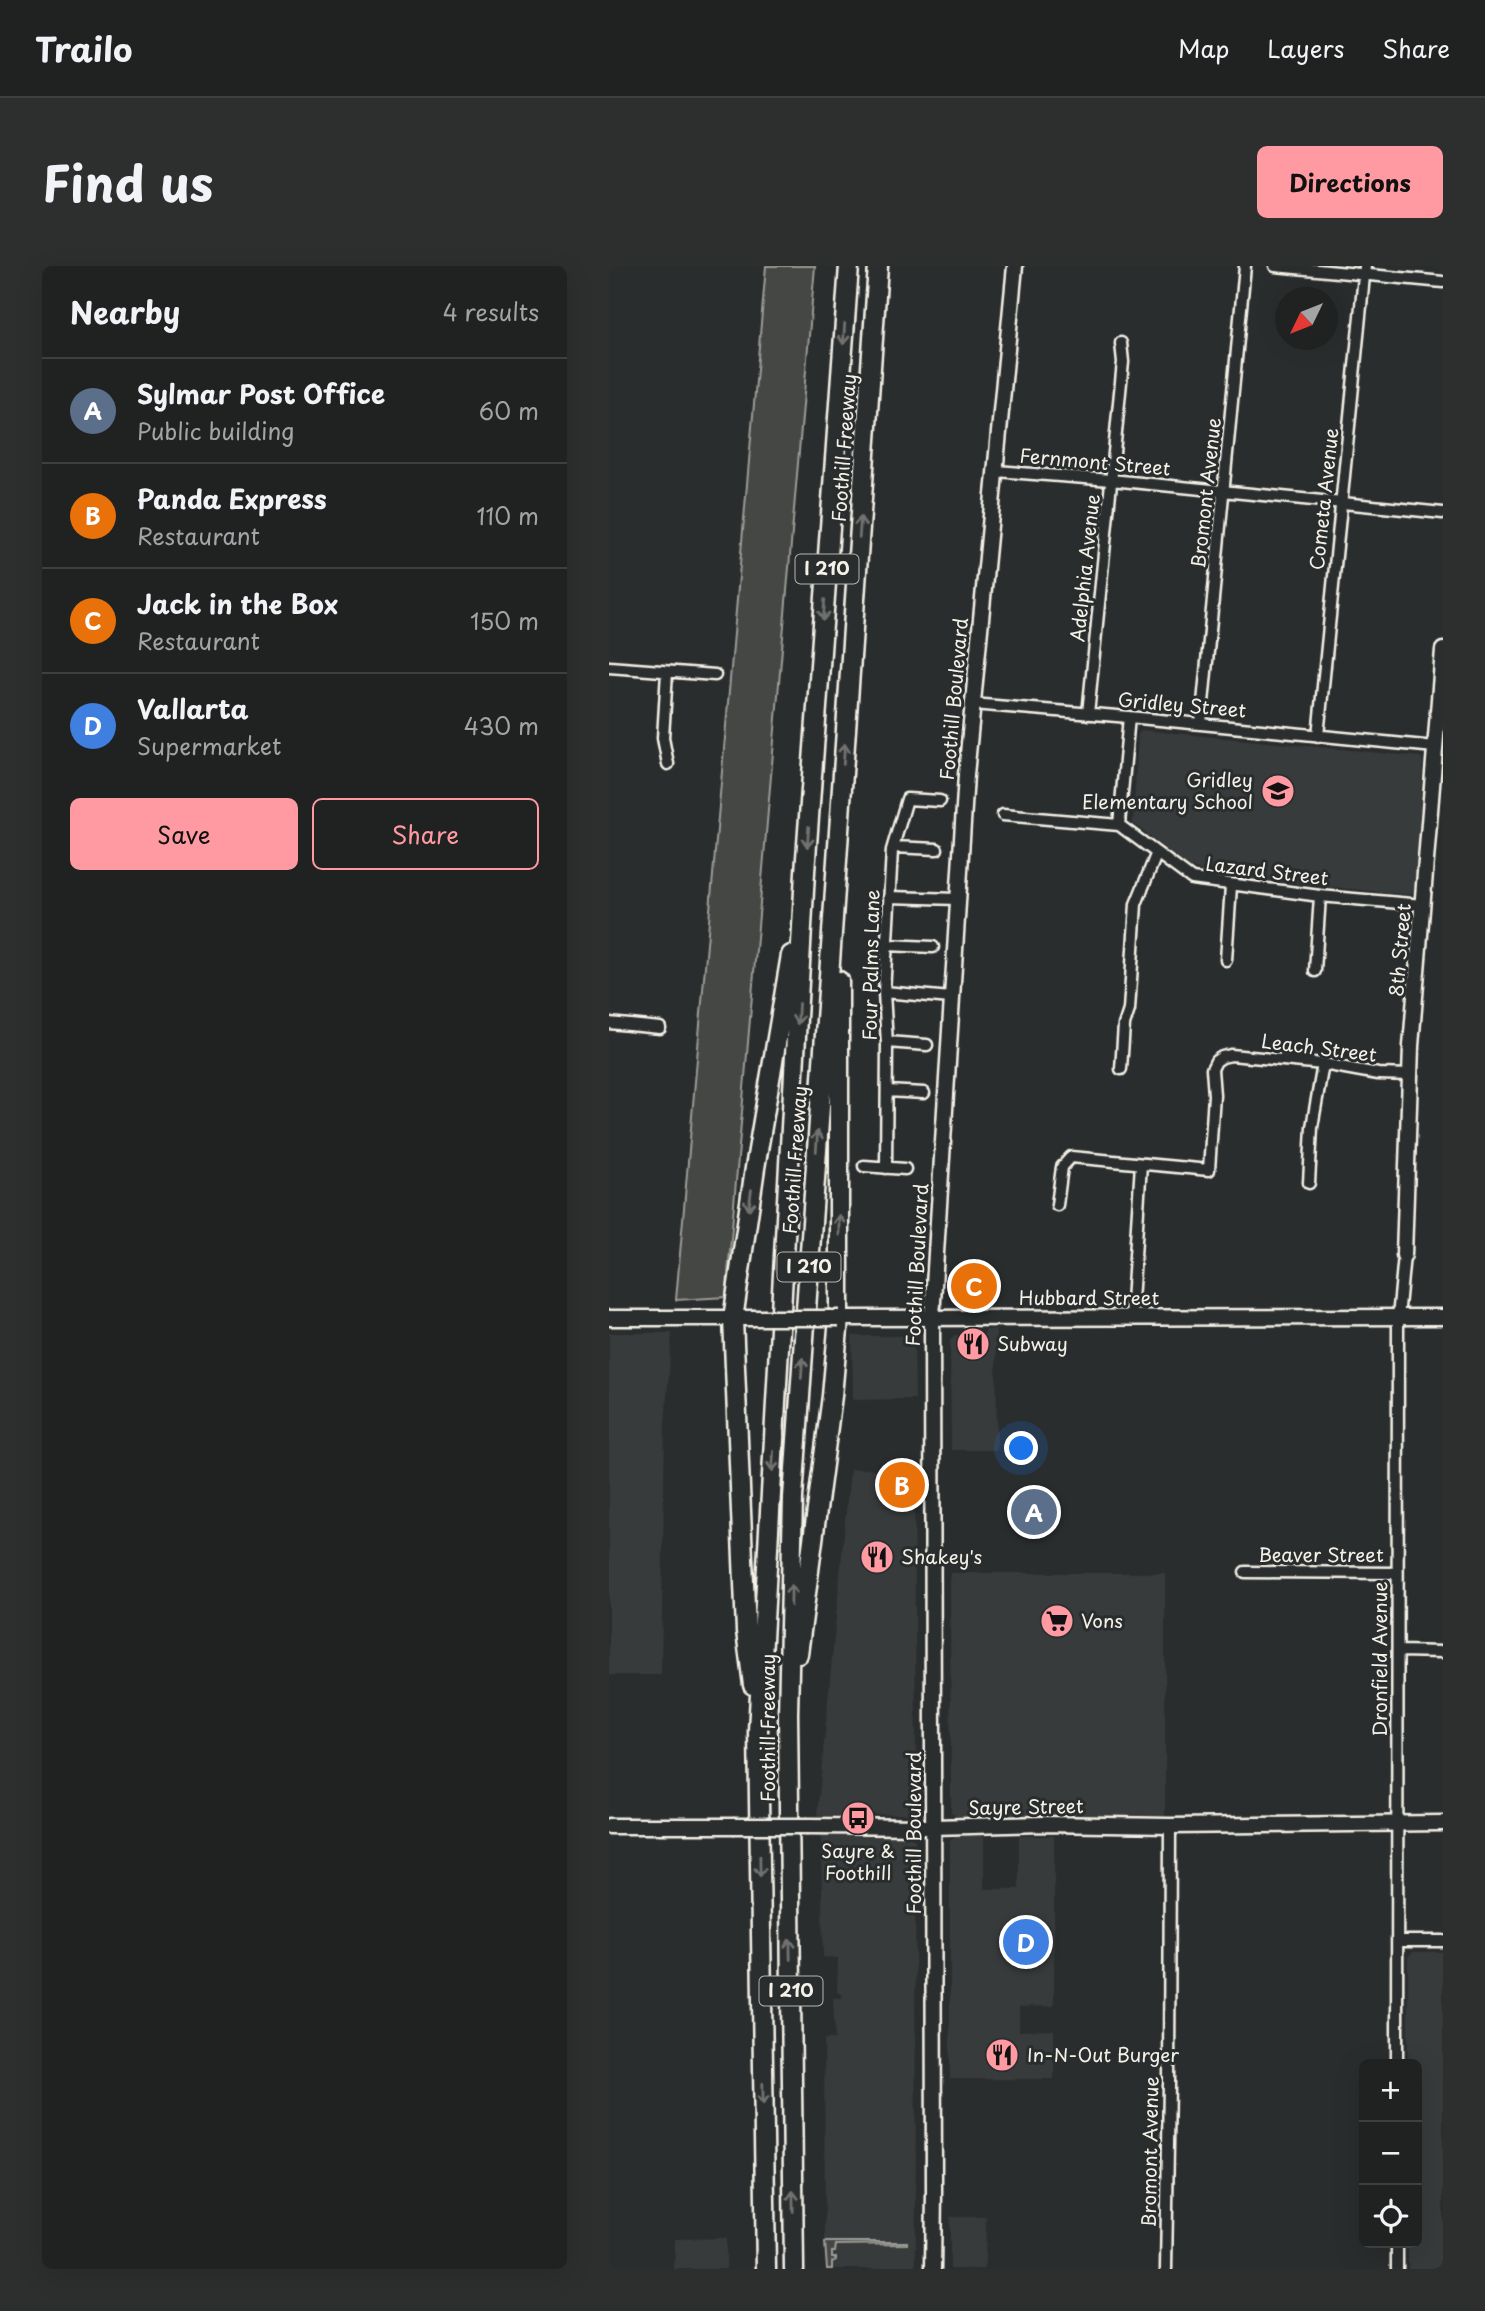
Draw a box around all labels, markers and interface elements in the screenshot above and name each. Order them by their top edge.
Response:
text: Trailo [35,23,132,73]
text: Map [1178,30,1229,66]
text: Layers [1267,30,1344,66]
text: Share [1382,30,1450,66]
text: Find us [42,145,213,219]
button: Directions [1257,146,1443,218]
north arrow [1275,287,1338,350]
text: Nearby [70,289,180,334]
text: 4 results [443,294,539,329]
one-way arrow [837,322,850,345]
street label: Foothill Freeway [824,373,862,523]
text: Sylmar Post Office [137,374,385,413]
text: A [84,393,102,428]
text: 60 m [479,393,539,428]
text: Public building [137,413,294,448]
street label: Bromont Avenue [1183,416,1227,570]
street label: Cometa Avenue [1302,426,1344,571]
street label: Fernmont Street [1018,440,1172,482]
text: Panda Express [137,479,327,518]
street label: Adelphia Avenue [1062,493,1106,643]
text: B [85,498,101,533]
text: 110 m [477,498,539,533]
one-way arrow [854,516,867,539]
text: Restaurant [137,518,260,553]
road number: I 210 [795,554,858,584]
text: Jack in the Box [137,584,338,623]
one-way arrow [817,598,830,621]
text: C [84,603,102,638]
text: 150 m [470,603,539,638]
street label: Foothill Boulevard [932,616,974,781]
text: Restaurant [137,623,260,658]
street label: Gridley Street [1117,684,1248,724]
text: Vallarta [137,689,249,728]
text: D [84,708,102,743]
text: 430 m [464,708,539,743]
text: Supermarket [137,728,281,763]
one-way arrow [837,743,850,766]
place label: Gridley Elementary School [1082,765,1253,815]
school or university icon: Gridley Elementary School [1259,772,1297,810]
button: Save [70,798,298,870]
button: Share [312,798,539,870]
one-way arrow [801,825,814,848]
street label: Lazard Street [1204,849,1330,891]
street label: Four Palms Lane [855,889,885,1041]
street label: 8th Street [1381,902,1417,998]
one-way arrow [791,1002,804,1025]
street label: Leach Street [1260,1026,1379,1068]
street label: Foothill Freeway [775,1085,813,1235]
one-way arrow [811,1130,824,1153]
street label: Foothill Boulevard [898,1182,934,1347]
one-way arrow [744,1188,757,1211]
one-way arrow [832,1214,846,1237]
road number: I 210 [777,1252,841,1282]
pin: C [951,1260,997,1312]
street label: Hubbard Street [1019,1283,1159,1311]
restaurant icon: Subway [954,1325,992,1363]
place label: Subway [997,1329,1068,1357]
one-way arrow [796,1357,809,1380]
your location [1004,1431,1038,1465]
one-way arrow [766,1450,779,1472]
pin: B [879,1459,925,1511]
pin: A [1011,1486,1057,1538]
restaurant icon: Shakey's [858,1538,896,1576]
street label: Beaver Street [1258,1540,1384,1568]
place label: Shakey's [901,1542,982,1570]
street label: Dronfield Avenue [1365,1581,1393,1737]
one-way arrow [784,1584,798,1607]
supermarket icon: Vons [1038,1602,1076,1640]
place label: Vons [1081,1606,1123,1634]
street label: Foothill Freeway [753,1654,781,1802]
street label: Foothill Boulevard [899,1751,927,1915]
street label: Sayre Street [968,1791,1084,1821]
bus stop icon: Sayre & Foothill [839,1799,877,1837]
place label: Sayre & Foothill [821,1836,895,1886]
one-way arrow [753,1854,767,1877]
pin: D [1003,1916,1049,1968]
one-way arrow [784,1938,797,1961]
road number: I 210 [759,1976,823,2006]
restaurant icon: In-N-Out Burger [983,2036,1021,2074]
place label: In-N-Out Burger [1027,2040,1179,2068]
map controls [1359,2059,1422,2248]
button: + [1359,2059,1422,2122]
street label: Bromont Avenue [1134,2076,1164,2228]
one-way arrow [756,2082,770,2105]
button: − [1359,2122,1422,2185]
button: locate [1359,2185,1422,2248]
one-way arrow [787,2190,800,2213]

